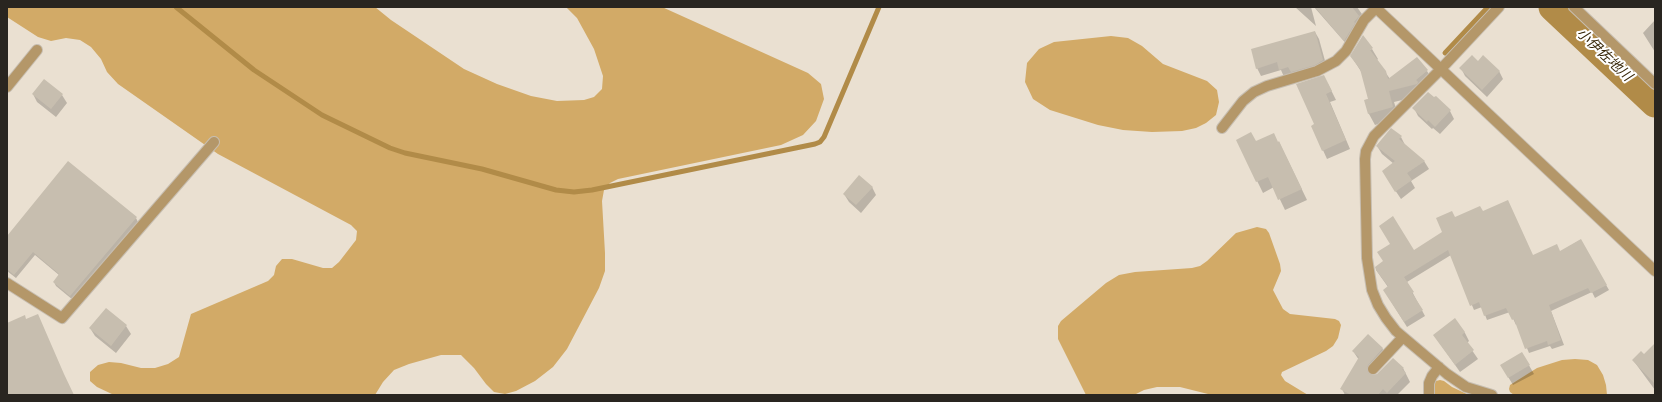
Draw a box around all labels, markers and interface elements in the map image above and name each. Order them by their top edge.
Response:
water label: 小伊佐地川 [1573,25,1635,85]

